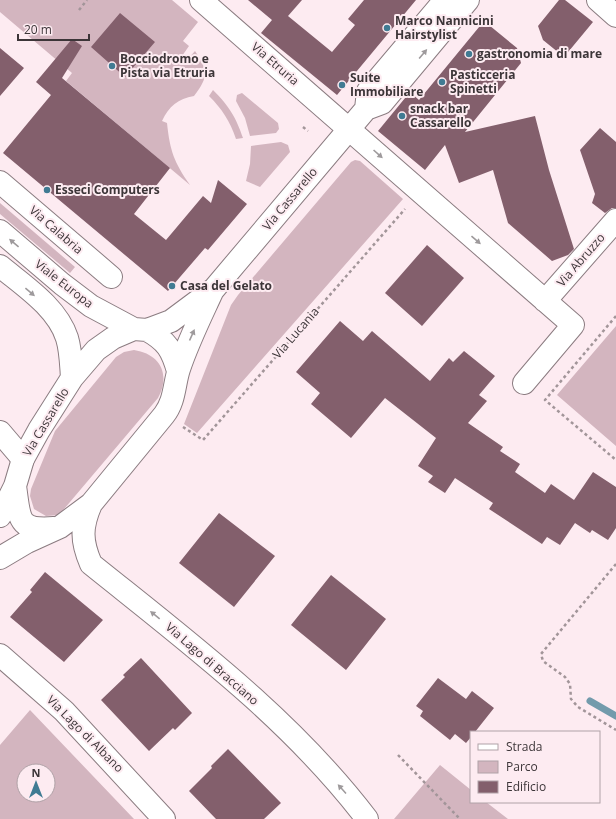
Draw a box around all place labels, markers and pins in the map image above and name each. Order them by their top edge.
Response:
place label: Marco Nannicini Hairstylist [395,12,494,43]
marker: Marco Nannicini Hairstylist [382,23,392,33]
place label: gastronomia di mare [477,45,602,62]
marker: gastronomia di mare [464,49,474,59]
place label: Bocciodromo e Pista via Etruria [120,50,215,81]
marker: Bocciodromo e Pista via Etruria [107,61,117,71]
place label: Pasticceria Spinetti [450,66,515,97]
place label: Suite Immobiliare [350,69,423,100]
marker: Pasticceria Spinetti [437,77,447,87]
marker: Suite Immobiliare [337,80,347,90]
place label: snack bar Cassarello [410,100,471,131]
marker: snack bar Cassarello [397,111,407,121]
place label: Esseci Computers [55,181,160,198]
marker: Esseci Computers [42,185,52,195]
place label: Casa del Gelato [180,277,272,294]
marker: Casa del Gelato [167,281,177,291]

